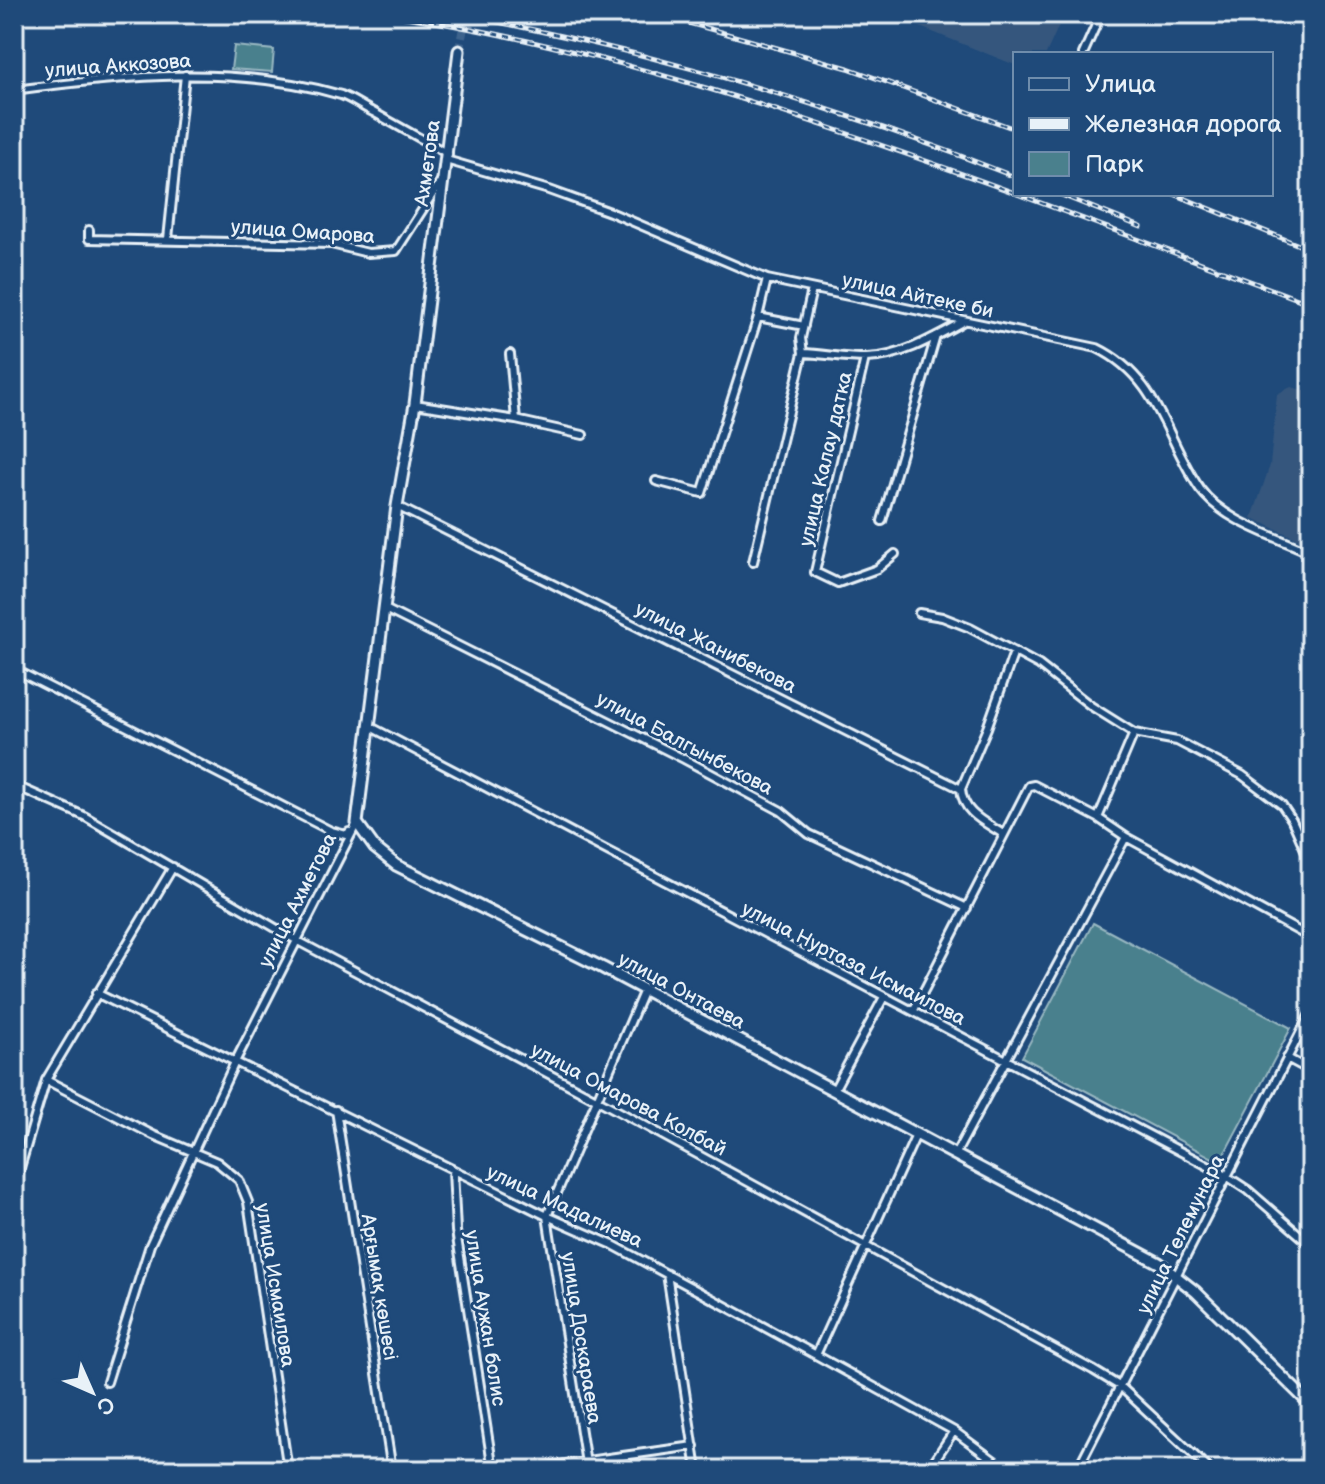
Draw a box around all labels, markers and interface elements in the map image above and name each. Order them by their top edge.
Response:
street label: улица Аккозова [44,49,192,83]
legend [1013,52,1273,196]
text: Улица [1085,70,1156,99]
text: Железная дорога [1085,110,1282,139]
street label: Ахметова [410,118,446,209]
text: Парк [1085,150,1144,179]
street label: улица Омарова [230,215,376,249]
street label: улица Айтеке би [840,268,996,324]
street label: улица Калау датка [794,369,858,549]
street label: улица Жанибекова [631,597,800,699]
street label: улица Балгынбекова [592,687,777,801]
street label: улица Ахметова [254,829,342,972]
street label: улица Нуртаза Исмаилова [738,897,970,1031]
street label: улица Онтаева [614,947,749,1035]
street label: улица Омарова Колбай [527,1038,731,1162]
street label: улица Телемунара [1132,1151,1230,1318]
street label: улица Мадалиева [483,1160,646,1254]
street label: улица Исмаилова [250,1201,300,1369]
street label: Арғымақ көшесі [355,1211,402,1362]
street label: улица Аужан болис [459,1228,511,1408]
street label: улица Доскараева [556,1250,606,1426]
north arrow [52,1352,132,1432]
text: С [90,1390,120,1420]

